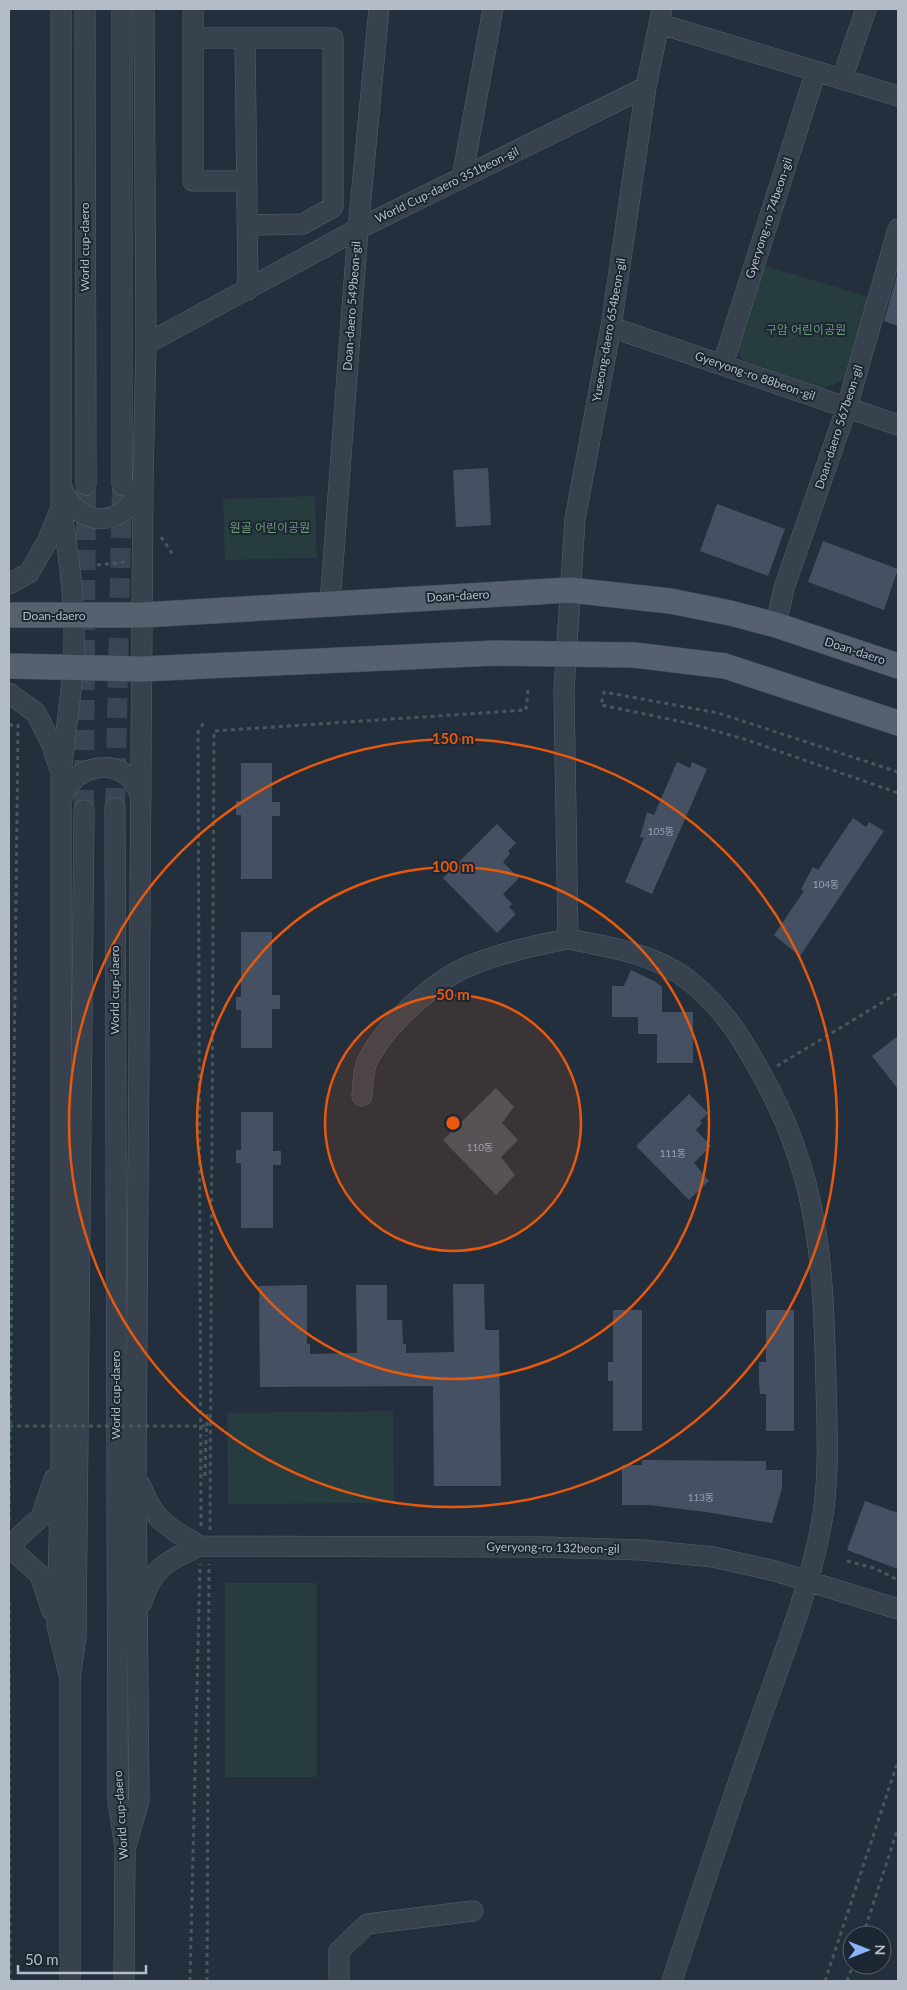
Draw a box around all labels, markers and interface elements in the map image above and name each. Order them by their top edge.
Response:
street label: World Cup-daero 351beon-gil [372,143,521,226]
street label: Gyeryong-ro 74beon-gil [742,155,795,280]
street label: World cup-daero [77,202,92,292]
street label: Doan-daero 549beon-gil [339,241,364,371]
street label: Yuseong-daero 654beon-gil [588,257,629,403]
park label: 구암 어린이공원 [766,322,846,337]
street label: Gyeryong-ro 88beon-gil [693,348,817,403]
street label: Doan-daero 567beon-gil [811,363,866,491]
park label: 원골 어린이공원 [230,520,310,535]
street label: Doan-daero [426,586,490,605]
street label: Doan-daero [23,608,86,623]
street label: Doan-daero [823,634,888,667]
text: 150 m [432,729,474,747]
house number: 105동 [648,825,674,837]
text: 100 m [432,857,474,875]
house number: 104동 [813,878,839,890]
street label: World cup-daero [107,945,122,1035]
text: 50 m [436,985,470,1003]
centre of rings [444,1114,462,1132]
house number: 110동 [467,1141,493,1153]
house number: 111동 [660,1147,686,1159]
street label: World cup-daero [108,1350,123,1440]
house number: 113동 [688,1491,714,1503]
street label: Gyeryong-ro 132beon-gil [486,1539,620,1556]
street label: World cup-daero [110,1770,131,1860]
north arrow [842,1925,892,1975]
scale bar [18,1942,145,1974]
text: N [872,1945,889,1955]
text: 50 m [25,1950,59,1968]

